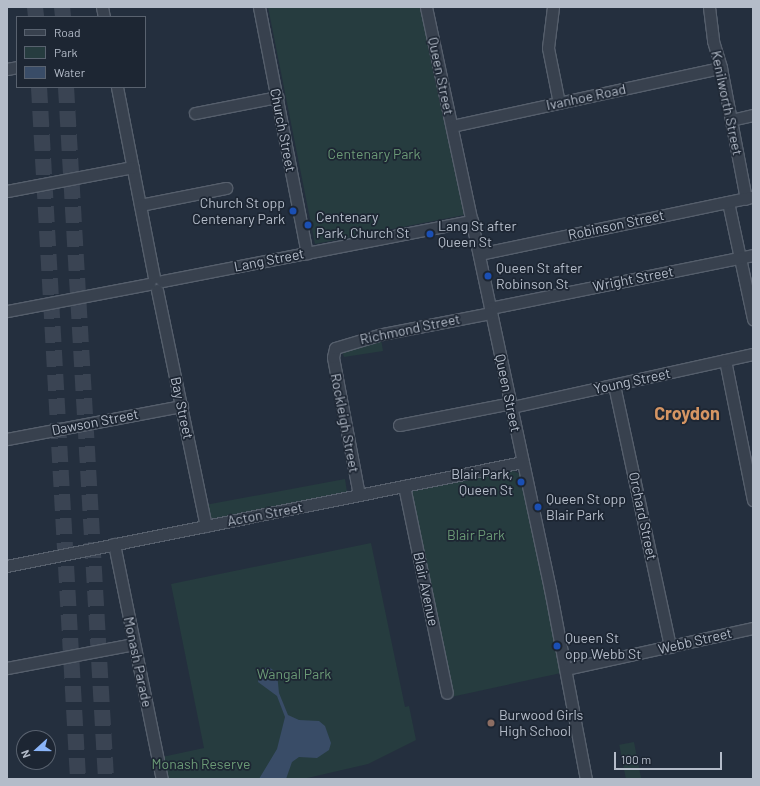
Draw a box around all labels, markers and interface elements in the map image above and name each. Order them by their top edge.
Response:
legend [16,16,146,88]
text: Road [54,25,81,39]
street label: Queen Street [425,36,457,116]
text: Park [54,45,78,59]
street label: Kenilworth Street [708,49,746,157]
text: Water [54,65,85,79]
street label: Ivanhoe Road [545,80,627,114]
street label: Church Street [267,87,299,173]
park label: Centenary Park [328,146,420,162]
place label: Church St opp Centenary Park [192,195,285,228]
marker: Church St opp Centenary Park [288,206,298,216]
street label: Robinson Street [566,207,666,243]
place label: Centenary Park, Church St [316,209,409,242]
place label: Lang St after Queen St [438,218,517,250]
marker: Centenary Park, Church St [303,220,313,230]
marker: Lang St after Queen St [425,229,435,239]
street label: Lang Street [232,245,306,275]
place label: Queen St after Robinson St [496,260,582,292]
street label: Wright Street [591,263,675,295]
marker: Queen St after Robinson St [483,271,493,281]
street label: Richmond Street [358,310,462,348]
street label: Queen Street [492,353,524,433]
street label: Young Street [592,365,672,397]
street label: Rockleigh Street [327,372,363,474]
street label: Bay Street [167,375,197,441]
district label: Croydon [654,402,720,424]
street label: Dawson Street [50,405,140,439]
place label: Blair Park, Queen St [451,466,513,498]
street label: Orchard Street [625,471,661,561]
marker: Blair Park, Queen St [516,477,526,487]
place label: Queen St opp Blair Park [546,491,626,524]
street label: Acton Street [226,498,304,530]
marker: Queen St opp Blair Park [533,502,543,512]
park label: Blair Park [447,527,505,543]
street label: Blair Avenue [410,551,442,627]
street label: Monash Parade [120,615,156,709]
street label: Webb Street [656,624,734,658]
place label: Queen St opp Webb St [565,630,641,662]
marker: Queen St opp Webb St [552,641,562,651]
park label: Wangal Park [257,666,331,682]
place label: Burwood Girls High School [499,707,583,740]
marker: Burwood Girls High School [486,718,496,728]
north arrow [16,730,56,770]
scale bar [616,744,724,770]
text: N [18,748,33,760]
text: 100 m [621,752,651,766]
park label: Monash Reserve [152,756,250,772]

